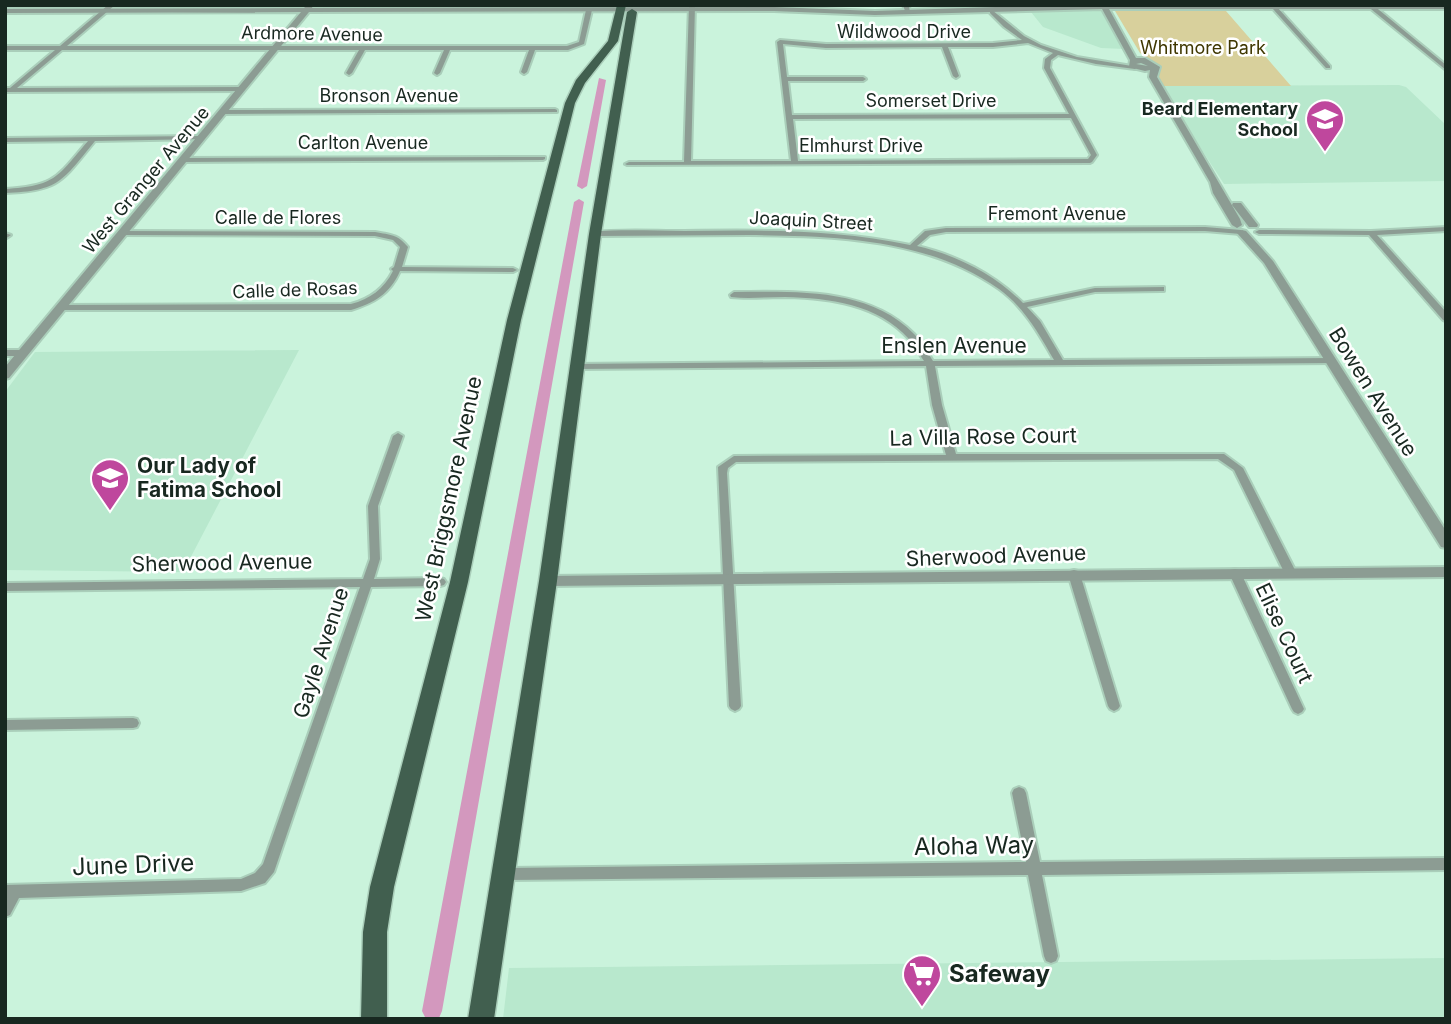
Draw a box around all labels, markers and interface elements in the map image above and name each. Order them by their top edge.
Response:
street label: Wildwood Drive [837,21,971,42]
street label: Ardmore Avenue [241,22,383,45]
park label: Whitmore Park [1140,37,1266,58]
street label: Bronson Avenue [320,85,458,106]
street label: Somerset Drive [866,90,997,111]
place label: Beard Elementary School [1142,98,1298,140]
school or university icon: Beard Elementary School [1304,98,1346,153]
street label: West Granger Avenue [78,102,213,257]
street label: Carlton Avenue [298,132,428,153]
street label: Elmhurst Drive [799,135,923,156]
street label: Fremont Avenue [988,203,1126,224]
street label: Calle de Flores [215,207,341,228]
street label: Joaquin Street [749,207,874,234]
street label: Calle de Rosas [232,277,358,302]
street label: Bowen Avenue [1324,323,1423,461]
street label: Enslen Avenue [881,333,1027,358]
street label: West Briggsmore Avenue [410,374,487,624]
street label: La Villa Rose Court [889,422,1077,451]
place label: Our Lady of Fatima School [137,453,282,502]
school or university icon: Our Lady of Fatima School [89,457,131,512]
street label: Sherwood Avenue [905,540,1087,571]
street label: Sherwood Avenue [131,548,313,577]
street label: Elise Court [1250,579,1319,687]
street label: Gayle Avenue [288,584,353,721]
street label: Aloha Way [914,830,1034,861]
street label: June Drive [71,848,195,881]
supermarket icon: Safeway [901,953,943,1008]
place label: Safeway [949,959,1051,988]

